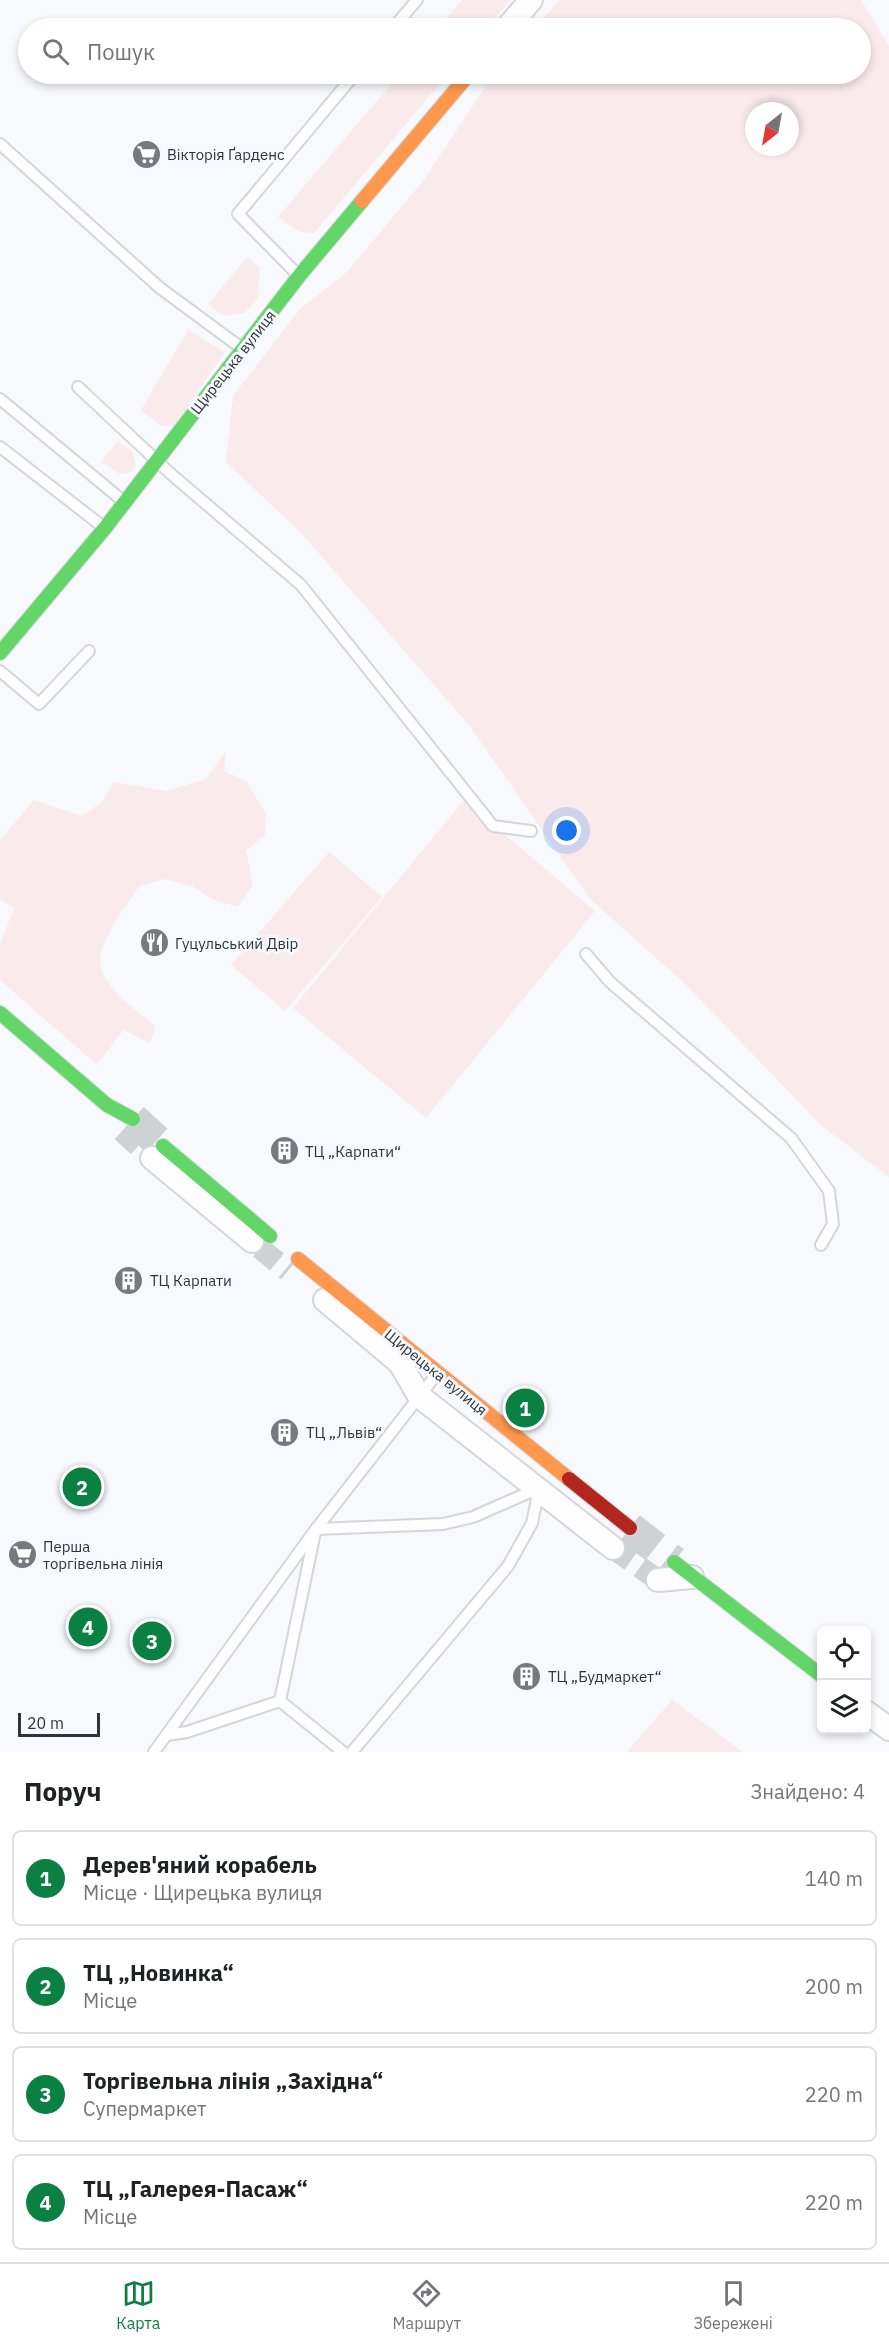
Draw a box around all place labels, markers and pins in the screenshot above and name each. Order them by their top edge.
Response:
supermarket icon: Вікторія Ґарденс [130,138,162,170]
place label: Вікторія Ґарденс [167,145,285,164]
restaurant icon: Гуцульський Двір [138,927,170,959]
place label: Гуцульський Двір [175,934,298,953]
building icon: ТЦ „Карпати“ [268,1135,300,1167]
place label: ТЦ „Карпати“ [305,1142,401,1161]
building icon: ТЦ Карпати [113,1264,145,1296]
place label: ТЦ Карпати [150,1271,232,1290]
pin: 1 [506,1386,544,1430]
building icon: ТЦ „Львів“ [269,1416,301,1448]
place label: ТЦ „Львів“ [306,1423,382,1442]
pin: 2 [62,1464,101,1510]
place label: Перша торгівельна лінія [43,1537,163,1573]
supermarket icon: Перша торгівельна лінія [6,1539,38,1571]
pin: 4 [68,1604,107,1650]
pin: 3 [132,1618,172,1664]
building icon: ТЦ „Будмаркет“ [511,1660,543,1692]
place label: ТЦ „Будмаркет“ [548,1667,662,1686]

